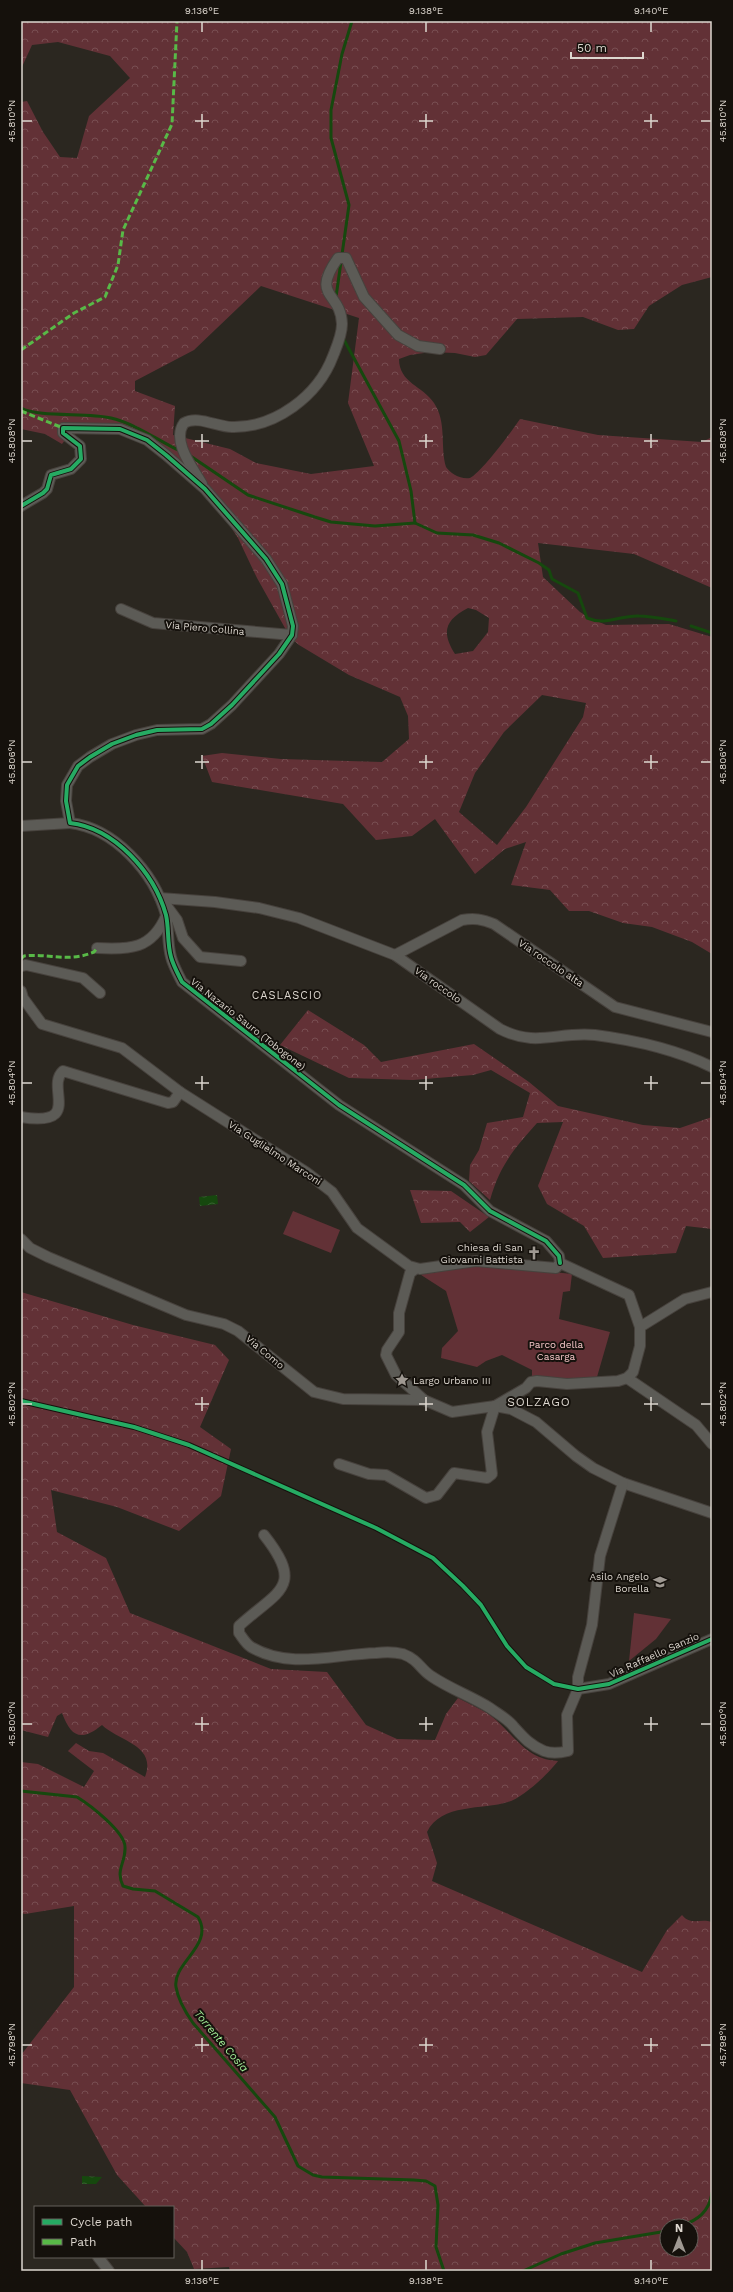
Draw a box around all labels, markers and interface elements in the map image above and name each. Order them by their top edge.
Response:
text: 9.136°E [185,5,219,16]
text: 9.138°E [409,5,443,16]
text: 9.140°E [634,5,668,16]
scale bar [571,34,643,60]
text: 50 m [577,41,607,55]
text: 45.810°N [6,100,17,142]
text: 45.810°N [717,100,728,142]
text: 45.808°N [6,418,17,464]
text: 45.808°N [717,418,728,464]
street label: Via Piero Collina [165,619,245,637]
text: 45.806°N [6,740,17,785]
text: 45.806°N [717,740,728,785]
street label: Via roccolo alta [516,937,586,989]
street label: Via roccolo [413,965,463,1005]
street label: Via Nazario Sauro (Tobogone) [188,976,308,1072]
district label: CASLASCIO [252,989,322,1002]
text: 45.804°N [6,1060,17,1106]
text: 45.804°N [717,1060,728,1106]
street label: Via Guglielmo Marconi [226,1119,324,1187]
place label: Chiesa di San Giovanni Battista [440,1242,523,1265]
church icon: Chiesa di San Giovanni Battista [526,1245,542,1261]
street label: Via Como [244,1333,286,1371]
park label: Parco della Casarga [529,1339,584,1362]
place icon: Largo Urbano III [394,1372,410,1388]
place label: Largo Urbano III [413,1375,491,1386]
text: 45.802°N [6,1382,17,1426]
text: 45.802°N [717,1382,728,1426]
district label: SOLZAGO [507,1395,571,1409]
place label: Asilo Angelo Borella [590,1571,649,1594]
school or university icon: Asilo Angelo Borella [652,1574,668,1590]
street label: Via Raffaello Sanzio [607,1630,701,1680]
text: 45.800°N [6,1701,17,1747]
text: 45.800°N [717,1701,728,1747]
water label: Torrente Cosia [191,2007,251,2075]
text: 45.798°N [6,2023,17,2067]
text: 45.798°N [717,2023,728,2067]
legend [34,2206,174,2258]
text: Cycle path [70,2215,132,2229]
north arrow [659,2218,699,2258]
text: N [675,2222,683,2235]
text: Path [70,2235,96,2249]
text: 9.136°E [185,2275,219,2286]
text: 9.138°E [409,2275,443,2286]
text: 9.140°E [634,2275,668,2286]

